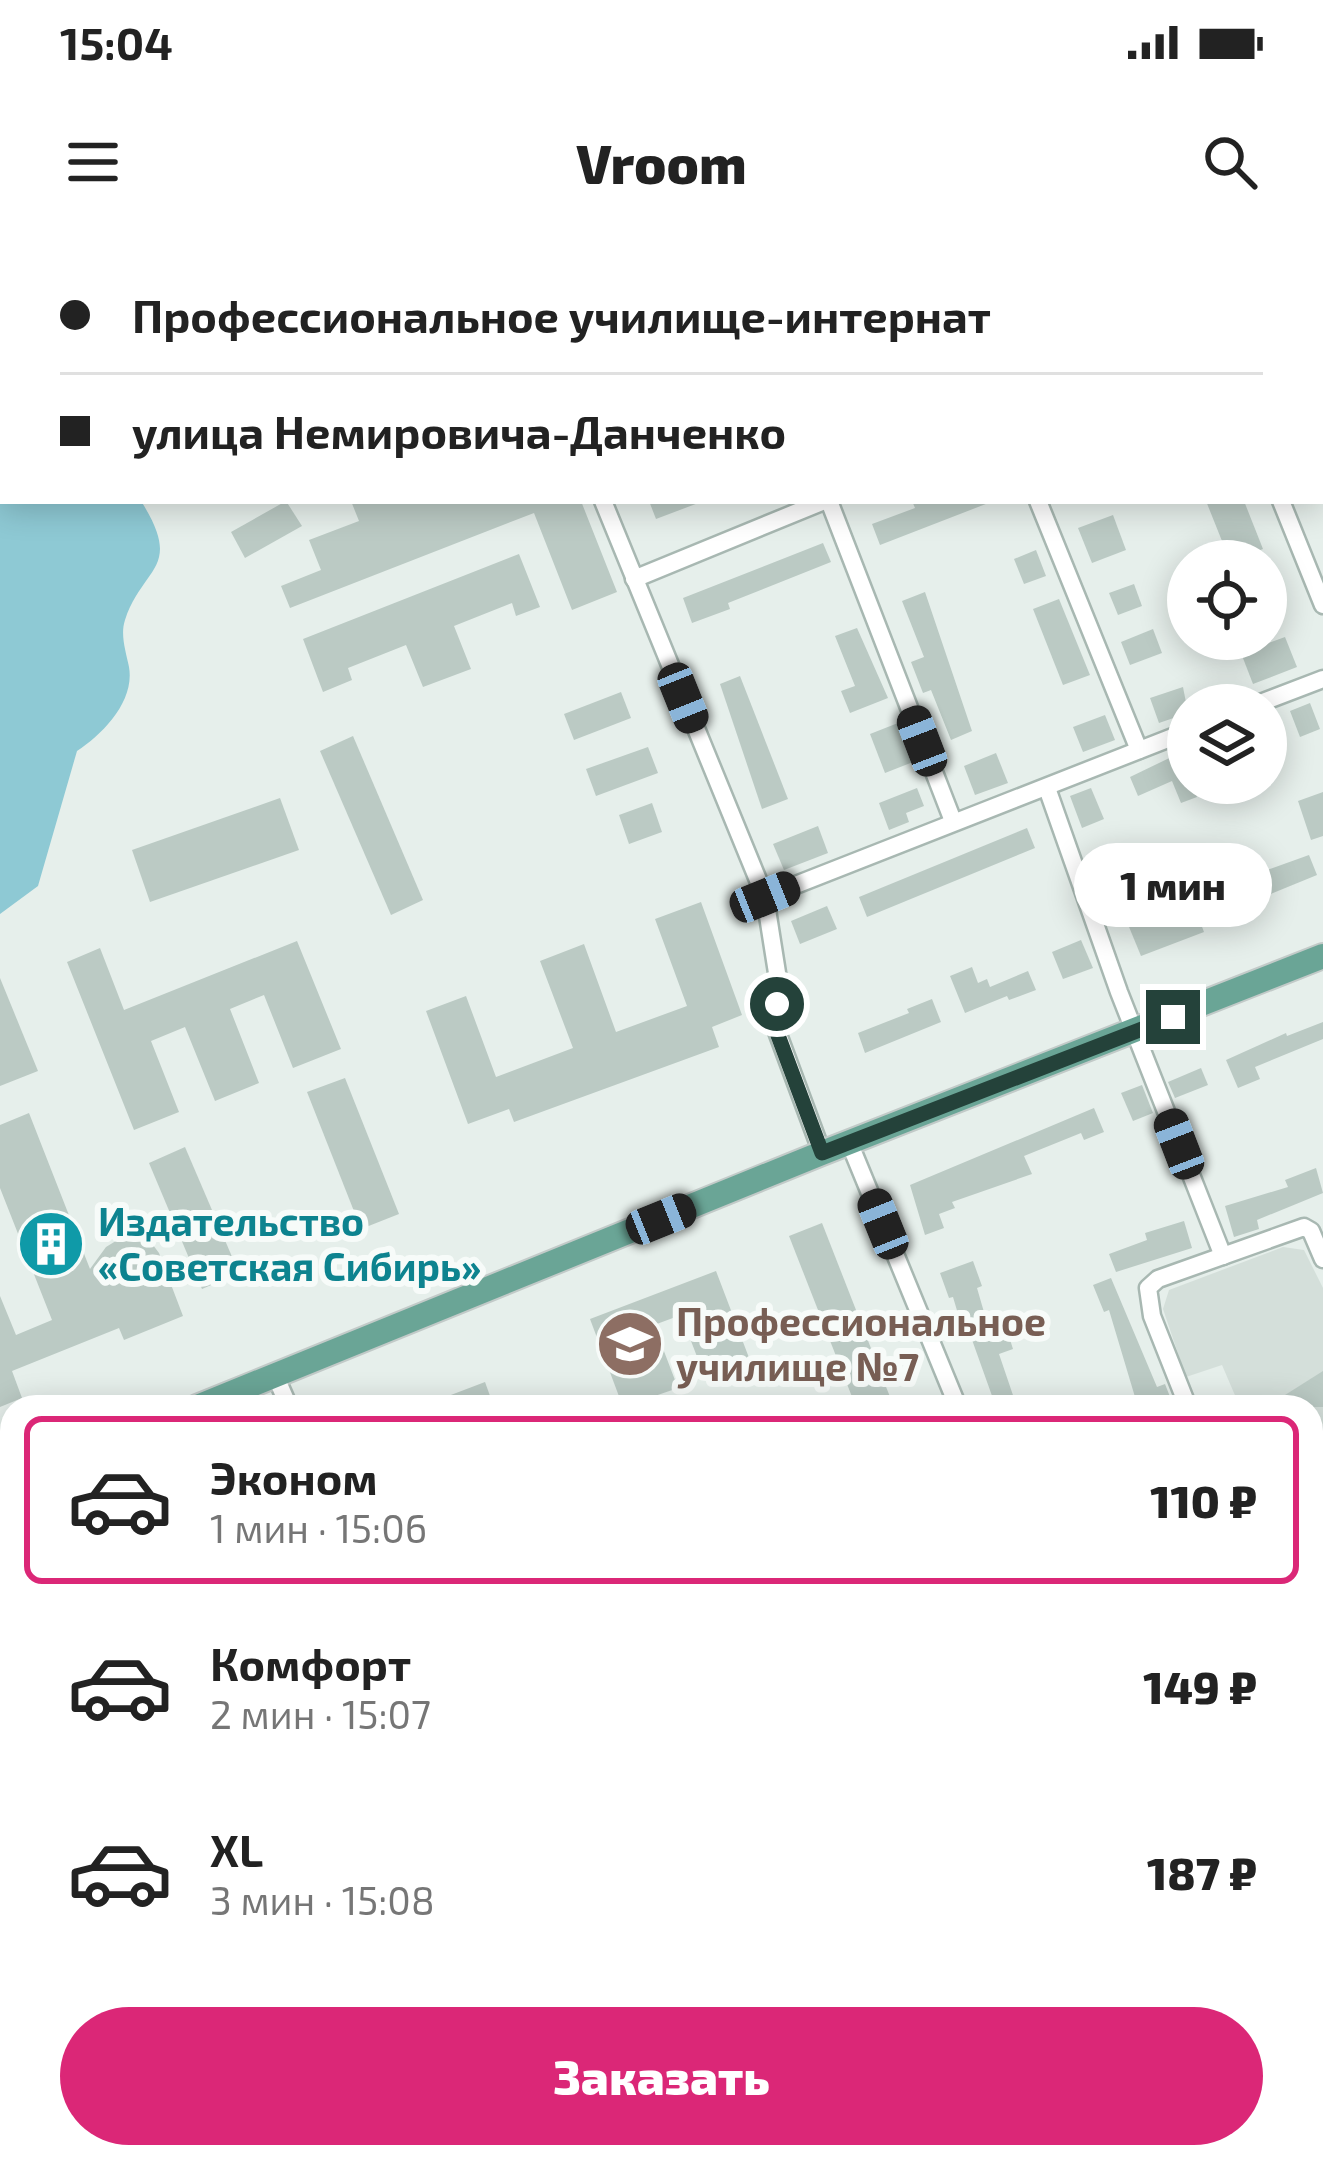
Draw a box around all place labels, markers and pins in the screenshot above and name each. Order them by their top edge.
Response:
place label: Издательство «Советская Сибирь» [98,1197,481,1289]
building icon: Издательство «Советская Сибирь» [16,1209,86,1279]
place label: Профессиональное училище №7 [676,1297,1046,1389]
school or university icon: Профессиональное училище №7 [595,1309,665,1379]

